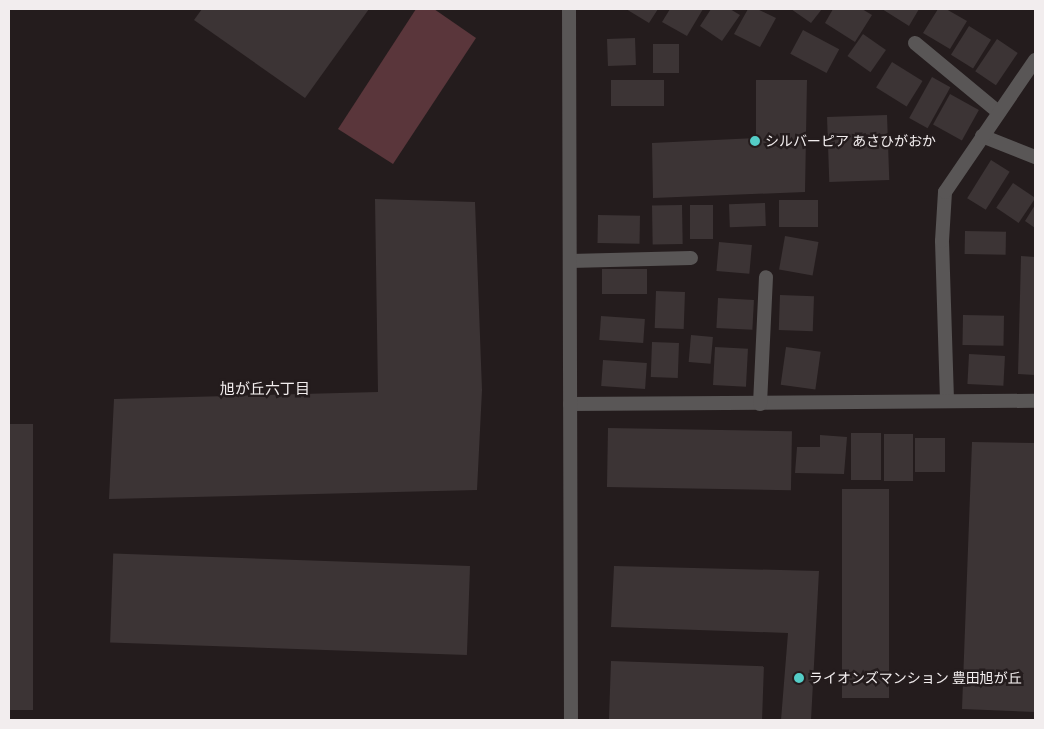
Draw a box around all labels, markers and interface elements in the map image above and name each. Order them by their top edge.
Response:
place label: シルバーピア あさひがおか [765,133,936,149]
marker: シルバーピア あさひがおか [749,135,761,147]
district label: 旭が丘六丁目 [220,380,310,398]
place label: ライオンズマンション 豊田旭が丘 [809,670,1022,686]
marker: ライオンズマンション 豊田旭が丘 [793,672,805,684]

